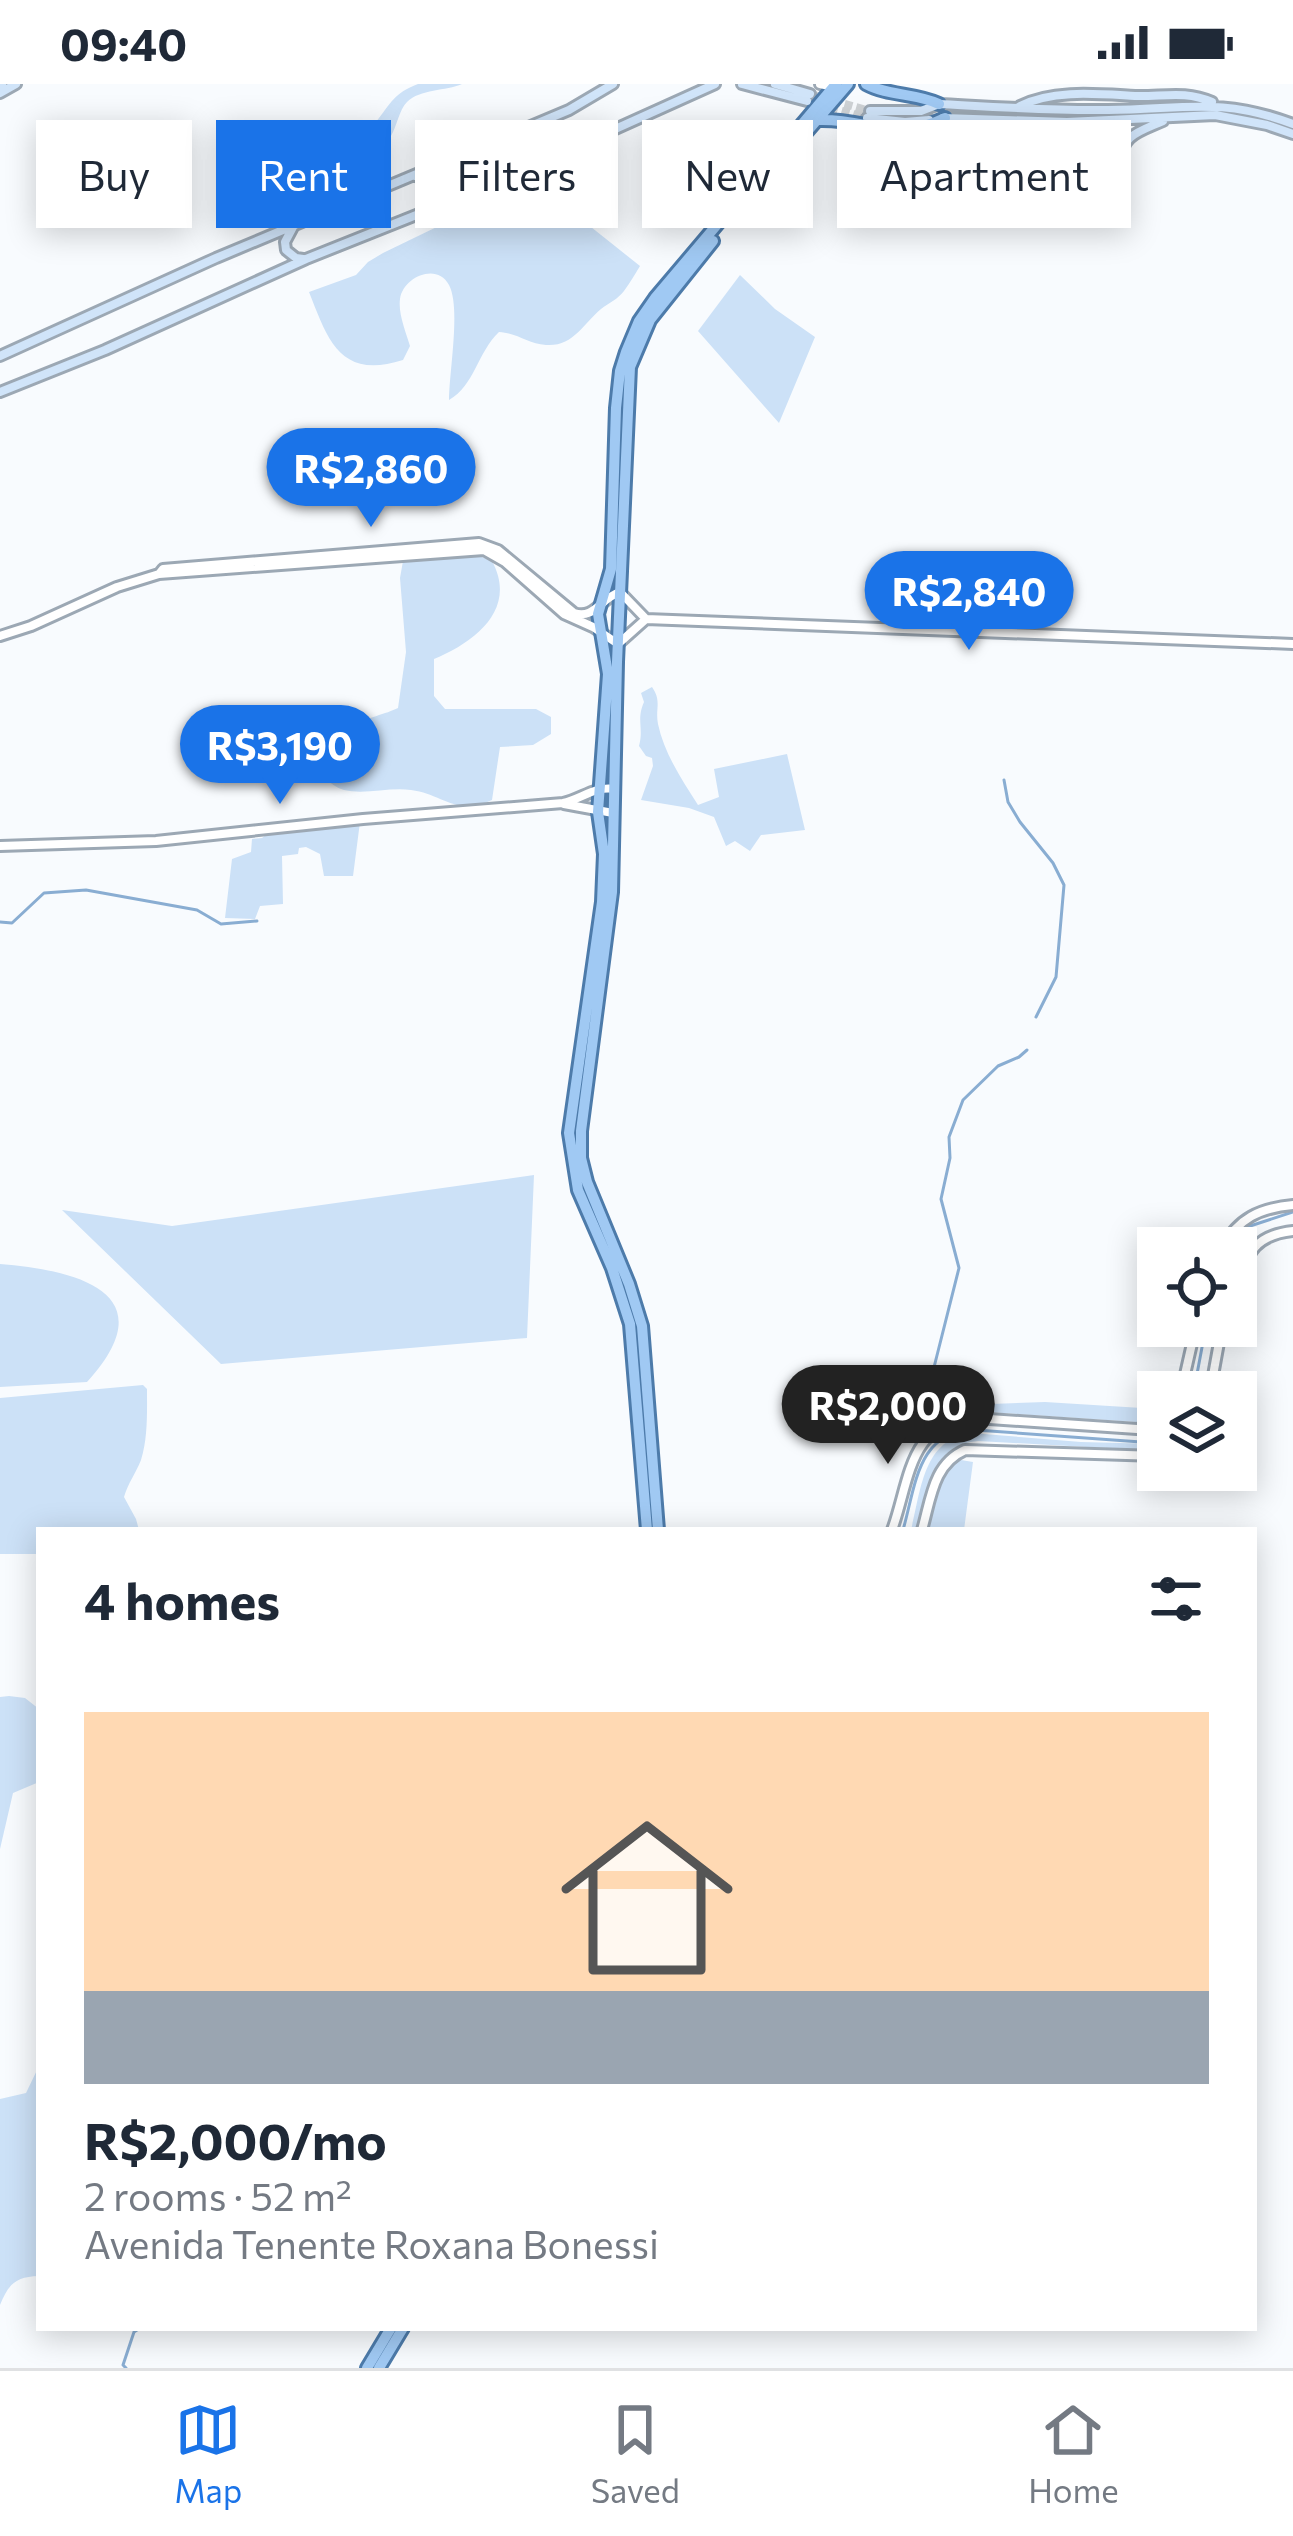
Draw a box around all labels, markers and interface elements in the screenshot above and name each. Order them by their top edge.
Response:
text: 09:40 [60,15,187,70]
chip: Buy [36,120,192,228]
chip: Rent [216,120,391,228]
chip: Filters [415,120,618,228]
chip: New [642,120,813,228]
chip: Apartment [837,120,1131,228]
pin: R$2,860 [260,428,482,530]
text: R$2,860 [294,443,448,491]
pin: R$2,840 [858,551,1080,653]
text: R$2,840 [892,566,1046,614]
pin: R$3,190 [169,705,391,807]
text: R$3,190 [207,720,353,768]
map controls [1137,1227,1257,1491]
button: locate [1137,1227,1257,1347]
pin: R$2,000 [777,1365,999,1467]
button: layers [1137,1371,1257,1491]
text: R$2,000 [809,1380,967,1428]
icon: filters [1143,1566,1209,1632]
text: 4 homes [84,1568,280,1631]
icon: home [539,1790,755,2006]
text: R$2,000/mo [84,2108,387,2171]
text: 2 rooms · 52 m² [84,2171,352,2219]
text: Avenida Tenente Roxana Bonessi [84,2219,659,2267]
tab: Map [174,2397,242,2510]
tab: Saved [591,2397,680,2510]
tab: Home [1028,2397,1119,2510]

